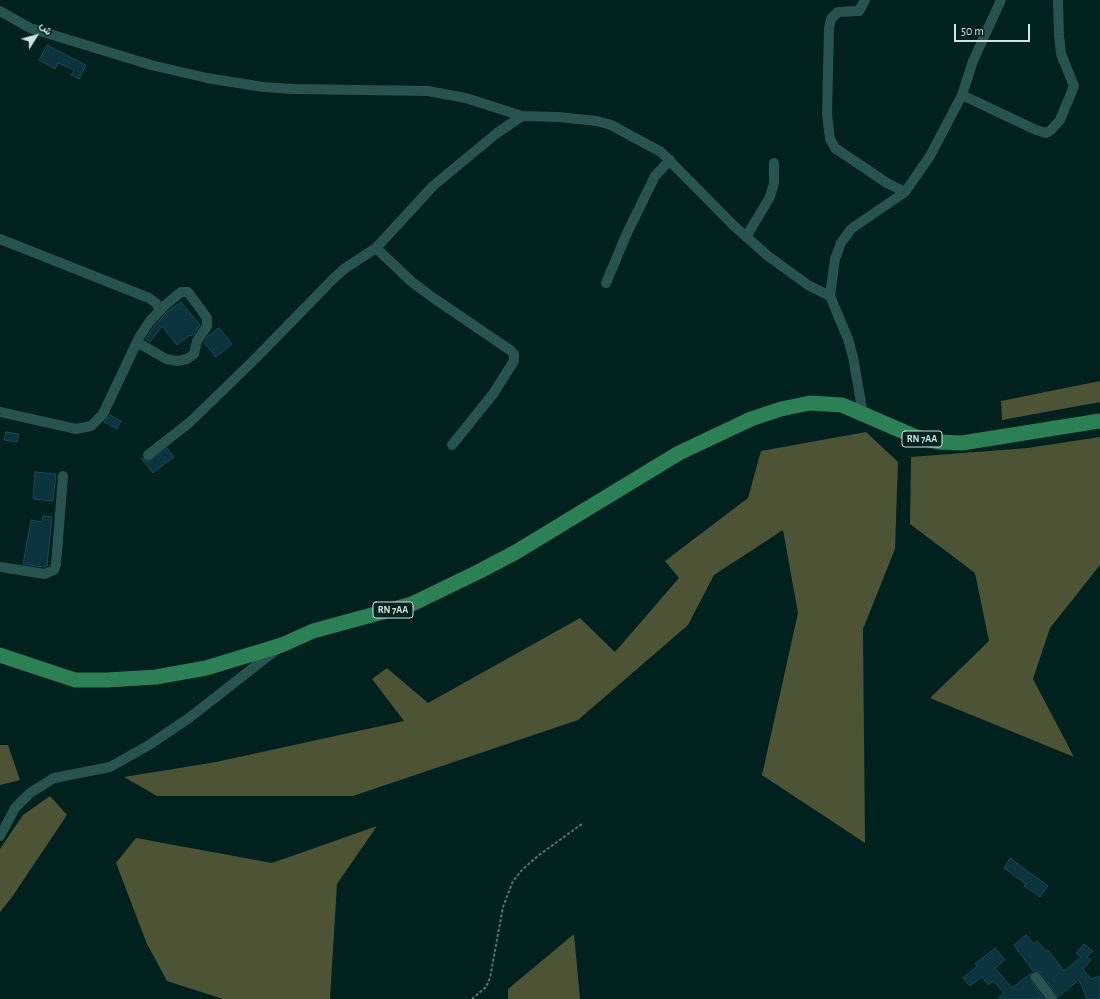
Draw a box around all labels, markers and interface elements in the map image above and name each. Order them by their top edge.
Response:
north arrow [16,16,56,56]
scale bar [956,16,1032,42]
text: ش [38,20,54,37]
text: 50 m [961,25,984,37]
road number: RN 7AA [902,431,942,447]
road number: RN 7AA [373,602,413,618]

